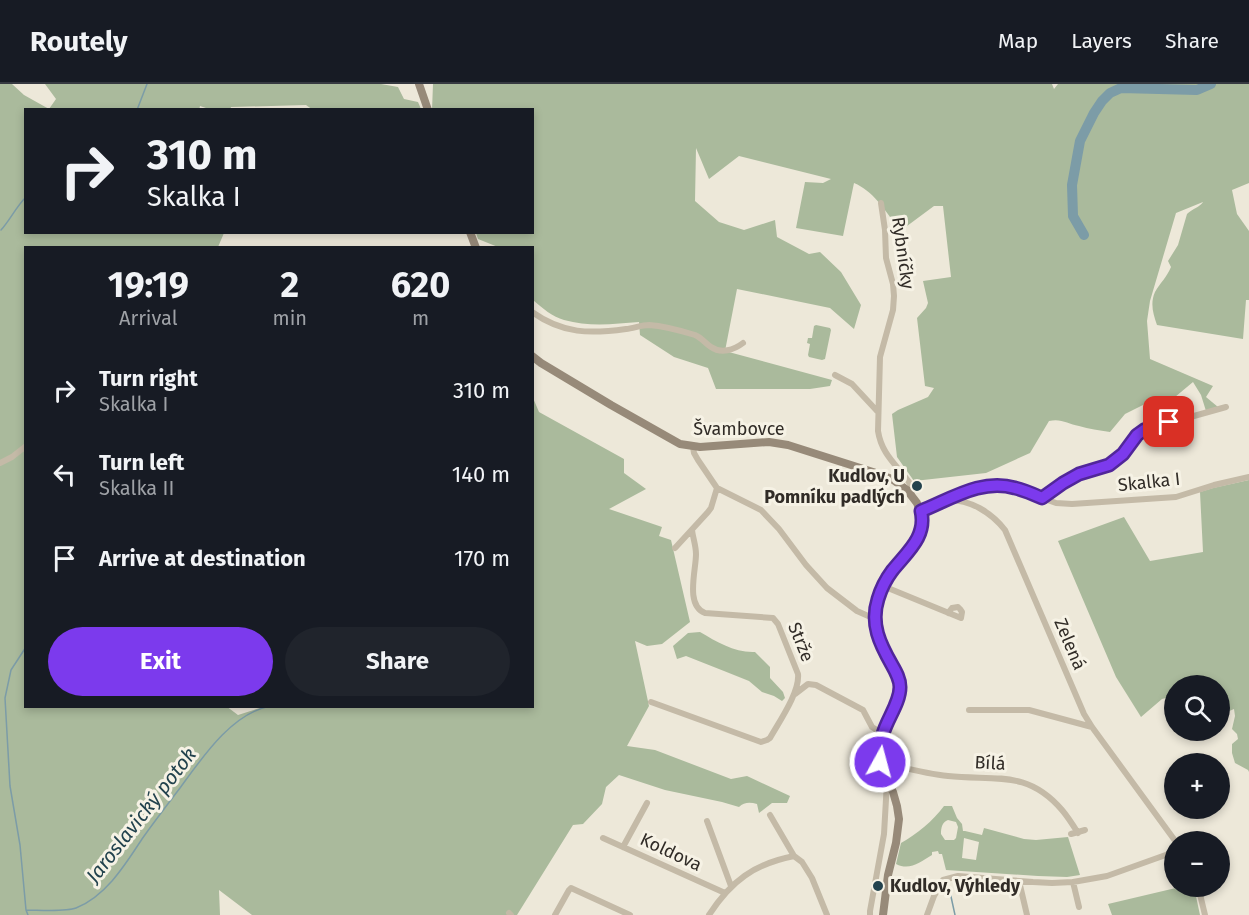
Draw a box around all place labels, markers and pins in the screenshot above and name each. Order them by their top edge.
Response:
pin [1143,396,1194,447]
place label: Kudlov, U Pomníku padlých [764,465,905,508]
marker: Kudlov, U Pomníku padlých [910,479,924,493]
place label: Kudlov, Výhledy [890,875,1021,897]
marker: Kudlov, Výhledy [871,879,885,893]

